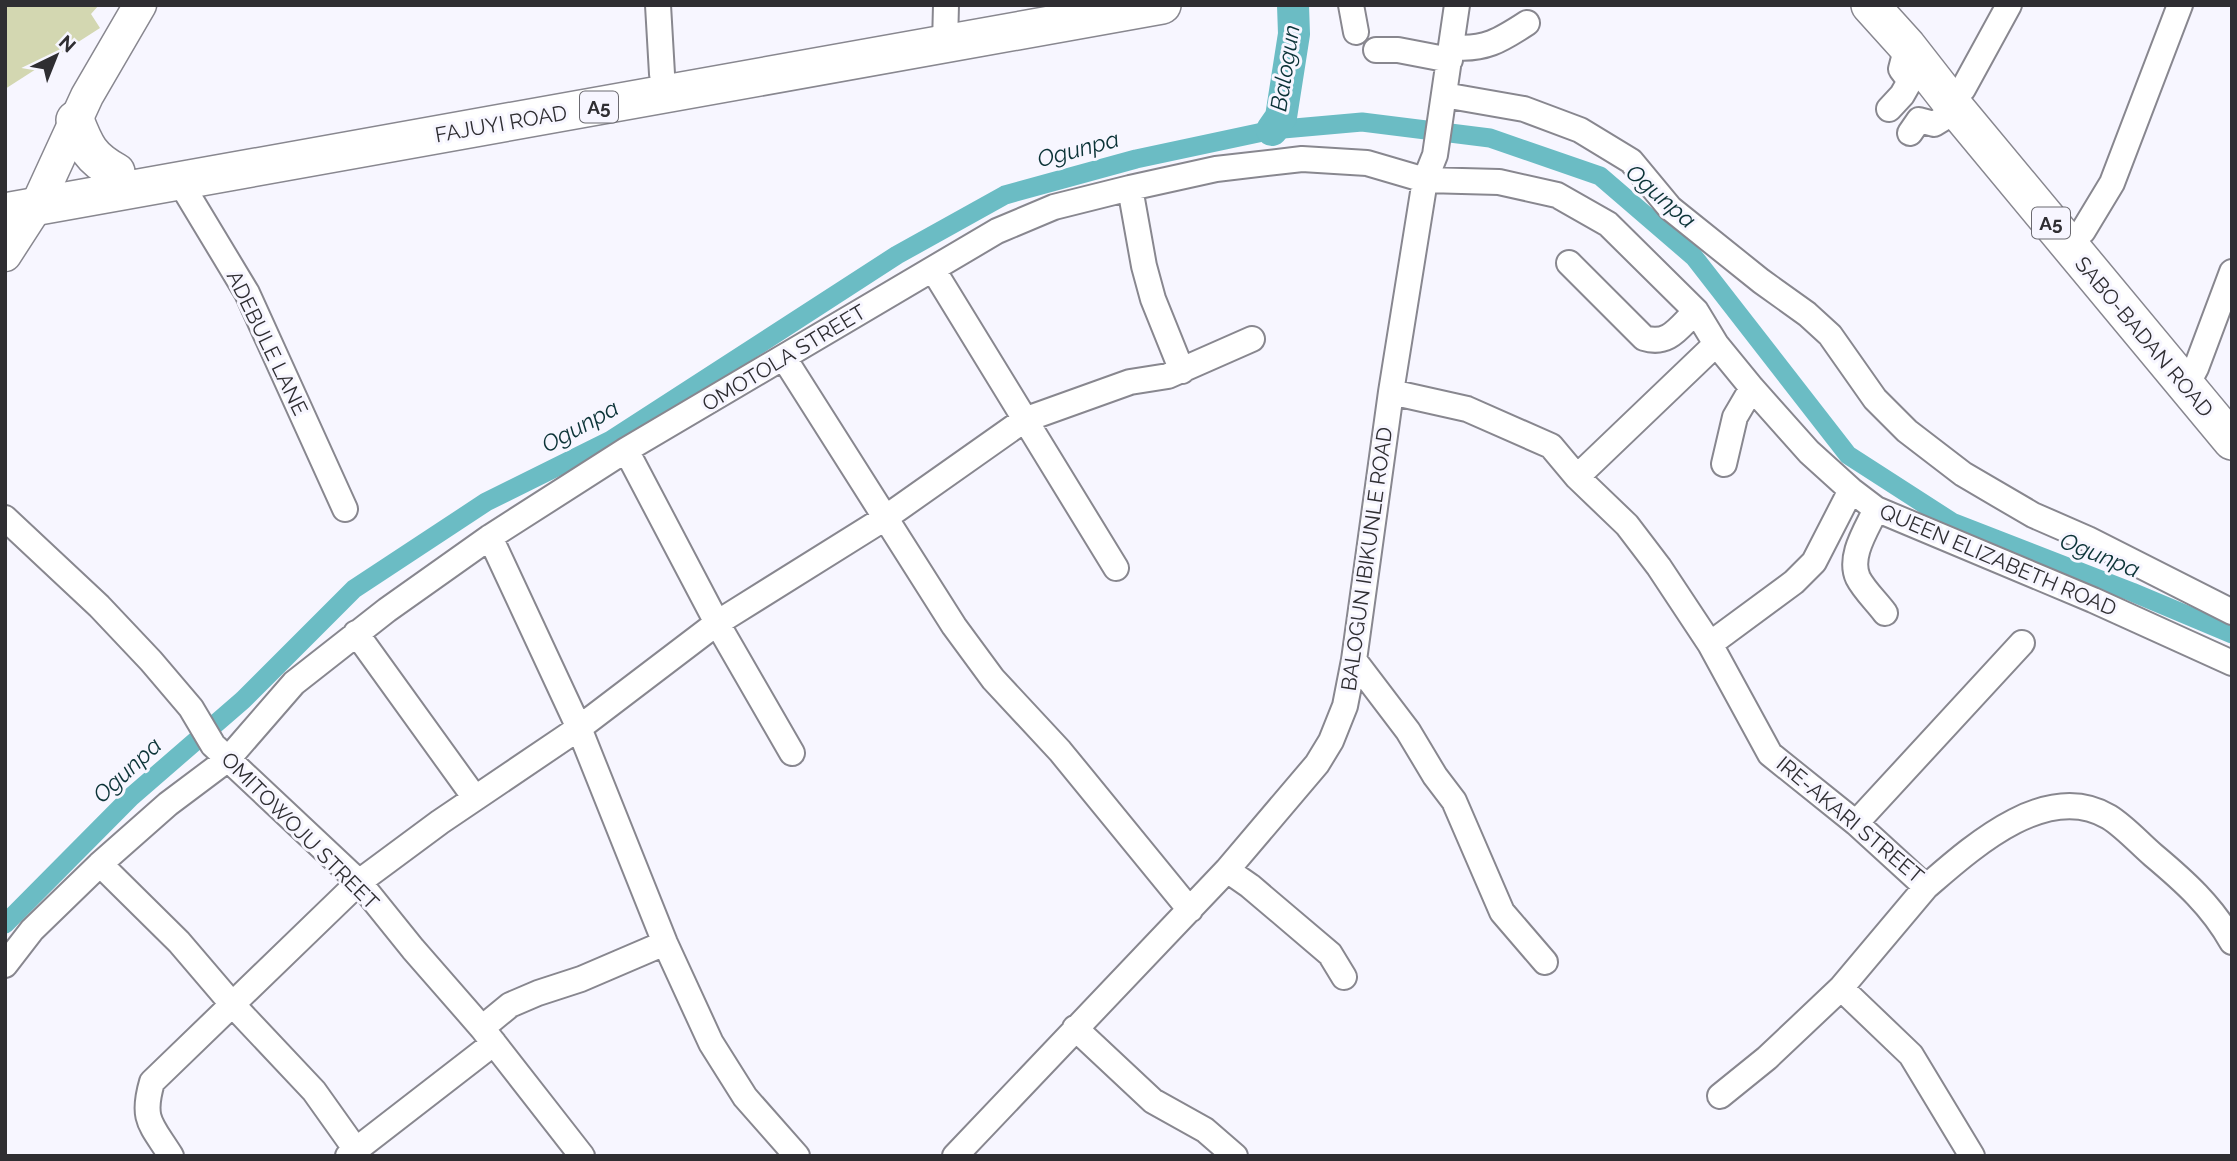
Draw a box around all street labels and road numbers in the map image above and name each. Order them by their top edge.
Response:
road number: A5 [580,92,618,122]
street label: FAJUYI ROAD [433,100,569,147]
road number: A5 [2032,208,2070,238]
street label: SABO-BADAN ROAD [2070,251,2219,422]
street label: ADEBULE LANE [222,266,313,419]
street label: OMOTOLA STREET [697,299,870,416]
street label: BALOGUN IBIKUNLE ROAD [1336,425,1397,692]
street label: QUEEN ELIZABETH ROAD [1876,498,2120,621]
street label: OMITOWOJU STREET [216,747,384,915]
street label: IRE-AKARI STREET [1772,751,1929,889]

